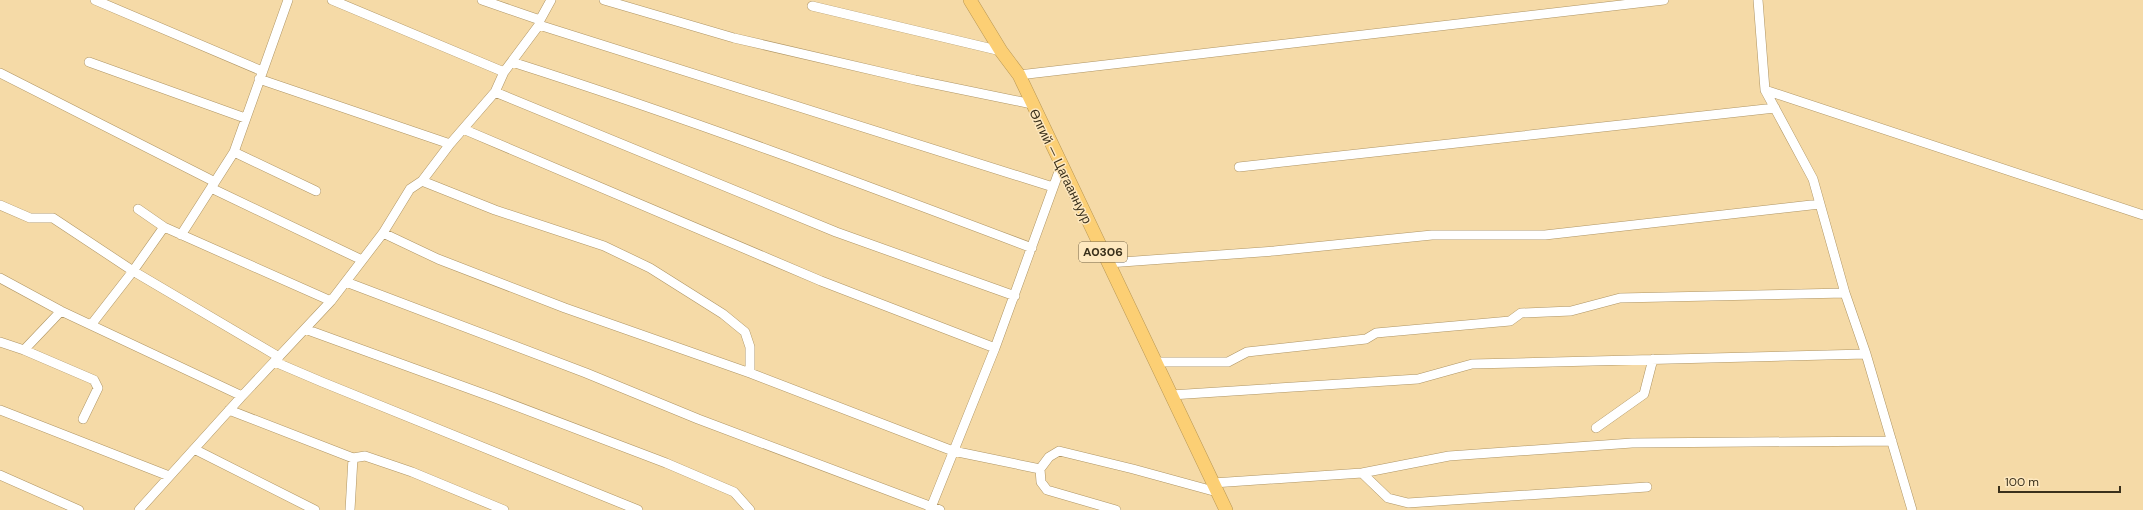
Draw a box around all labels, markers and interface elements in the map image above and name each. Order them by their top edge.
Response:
street label: Өлгий — Цагааннуур [1025,106,1096,226]
road number: A0306 [1079,242,1127,262]
scale bar [1999,468,2120,494]
text: 100 m [2005,474,2039,490]

